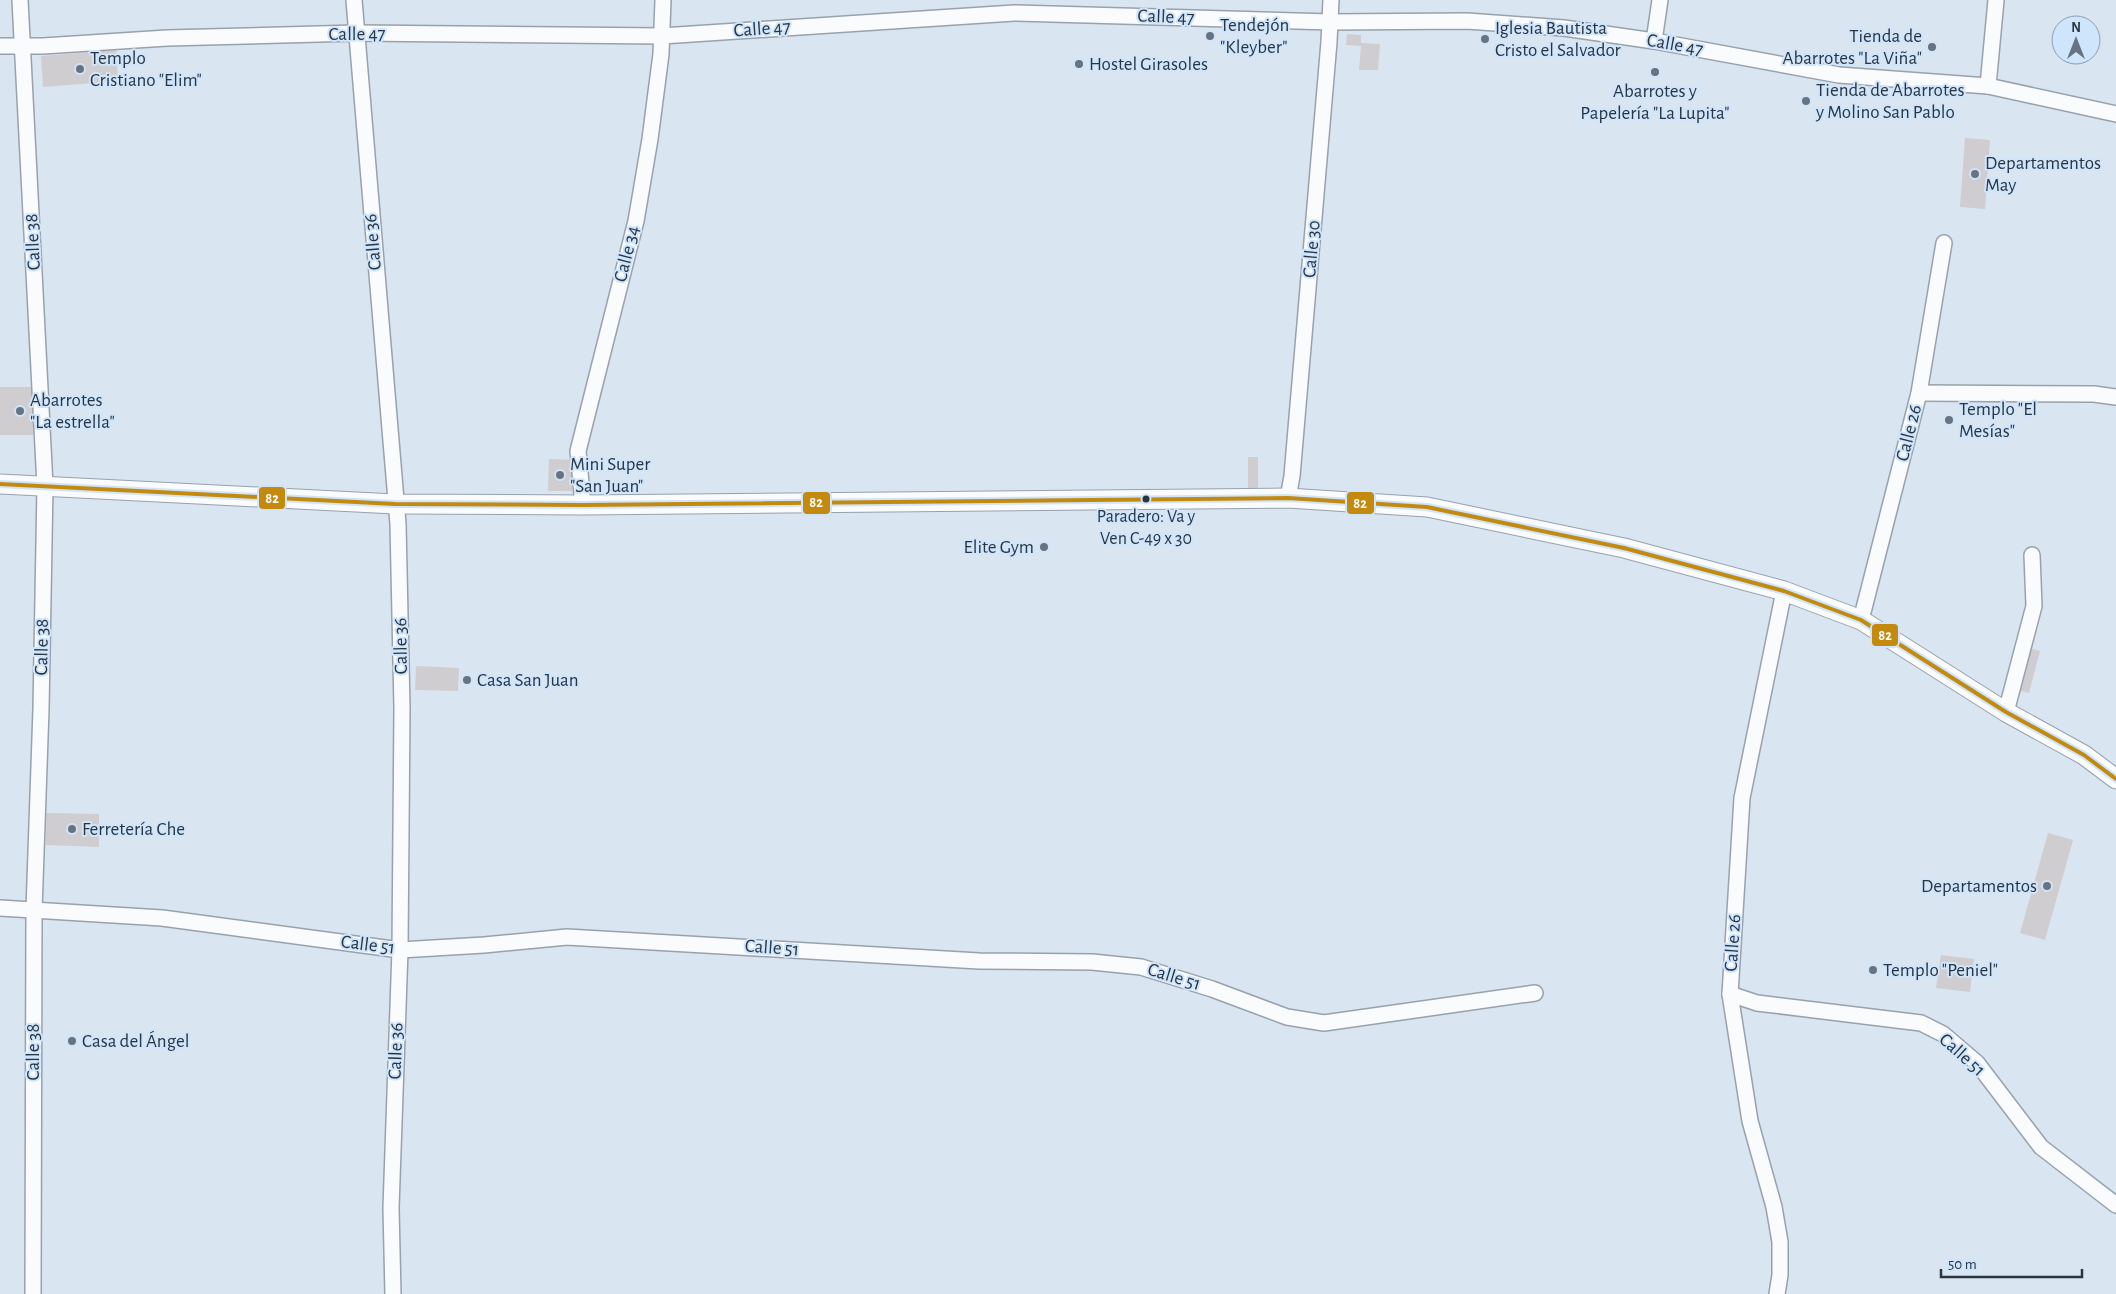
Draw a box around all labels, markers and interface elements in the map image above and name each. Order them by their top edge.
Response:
street label: Calle 47 [1137,7,1195,27]
north arrow [2051,15,2101,65]
place label: Tendejón "Kleyber" [1220,16,1289,57]
street label: Calle 47 [733,18,791,40]
place label: Iglesia Bautista Cristo el Salvador [1495,19,1621,60]
text: N [2071,21,2081,35]
street label: Calle 47 [328,25,386,44]
place label: Tienda de Abarrotes "La Viña" [1783,27,1922,68]
marker: Tendejón "Kleyber" [1204,30,1216,42]
street label: Calle 47 [1645,31,1705,59]
marker: Iglesia Bautista Cristo el Salvador [1479,33,1491,45]
marker: Tienda de Abarrotes "La Viña" [1926,41,1938,53]
place label: Templo Cristiano "Elim" [90,49,202,90]
place label: Hostel Girasoles [1089,55,1208,74]
marker: Hostel Girasoles [1073,58,1085,70]
marker: Templo Cristiano "Elim" [74,63,86,75]
marker: Abarrotes y Papelería "La Lupita" [1649,66,1661,78]
place label: Tienda de Abarrotes y Molino San Pablo [1815,81,1964,122]
place label: Abarrotes y Papelería "La Lupita" [1580,82,1730,123]
marker: Tienda de Abarrotes y Molino San Pablo [1800,95,1812,107]
place label: Departamentos May [1985,154,2101,195]
marker: Departamentos May [1969,168,1981,180]
street label: Calle 38 [22,213,44,271]
street label: Calle 36 [361,213,385,271]
street label: Calle 30 [1300,219,1324,279]
street label: Calle 34 [611,224,643,284]
place label: Abarrotes "La estrella" [30,391,115,432]
place label: Templo "El Mesías" [1959,400,2037,441]
street label: Calle 26 [1893,403,1925,463]
marker: Abarrotes "La estrella" [14,405,26,417]
marker: Templo "El Mesías" [1943,414,1955,426]
place label: Mini Super "San Juan" [570,455,650,496]
marker: Mini Super "San Juan" [554,469,566,481]
line badge: 82 [258,486,286,510]
line badge: 82 [802,491,831,515]
line badge: 82 [1346,491,1375,515]
text: 82 [265,492,279,506]
marker: Paradero: Va y Ven C-49 x 30 [1141,494,1151,504]
text: 82 [809,496,823,510]
text: 82 [1353,497,1367,511]
place label: Paradero: Va y Ven C-49 x 30 [1097,508,1196,548]
place label: Elite Gym [964,538,1034,557]
marker: Elite Gym [1038,541,1050,553]
street label: Calle 36 [391,617,411,675]
street label: Calle 38 [32,618,52,676]
line badge: 82 [1871,623,1899,647]
text: 82 [1878,629,1892,643]
place label: Casa San Juan [477,671,579,690]
marker: Casa San Juan [461,674,473,686]
place label: Ferretería Che [82,820,185,839]
marker: Ferretería Che [66,823,78,835]
place label: Departamentos [1921,877,2037,896]
marker: Departamentos [2041,880,2053,892]
street label: Calle 26 [1722,914,1744,972]
street label: Calle 51 [340,932,396,958]
street label: Calle 51 [744,937,800,959]
street label: Calle 51 [1145,960,1203,994]
place label: Templo "Peniel" [1883,961,1998,980]
marker: Templo "Peniel" [1867,964,1879,976]
street label: Calle 36 [386,1022,406,1080]
street label: Calle 38 [24,1024,43,1080]
place label: Casa del Ángel [82,1030,189,1051]
street label: Calle 51 [1935,1030,1989,1080]
marker: Casa del Ángel [66,1035,78,1047]
scale bar [1941,1246,2082,1278]
text: 50 m [1948,1257,1977,1272]

